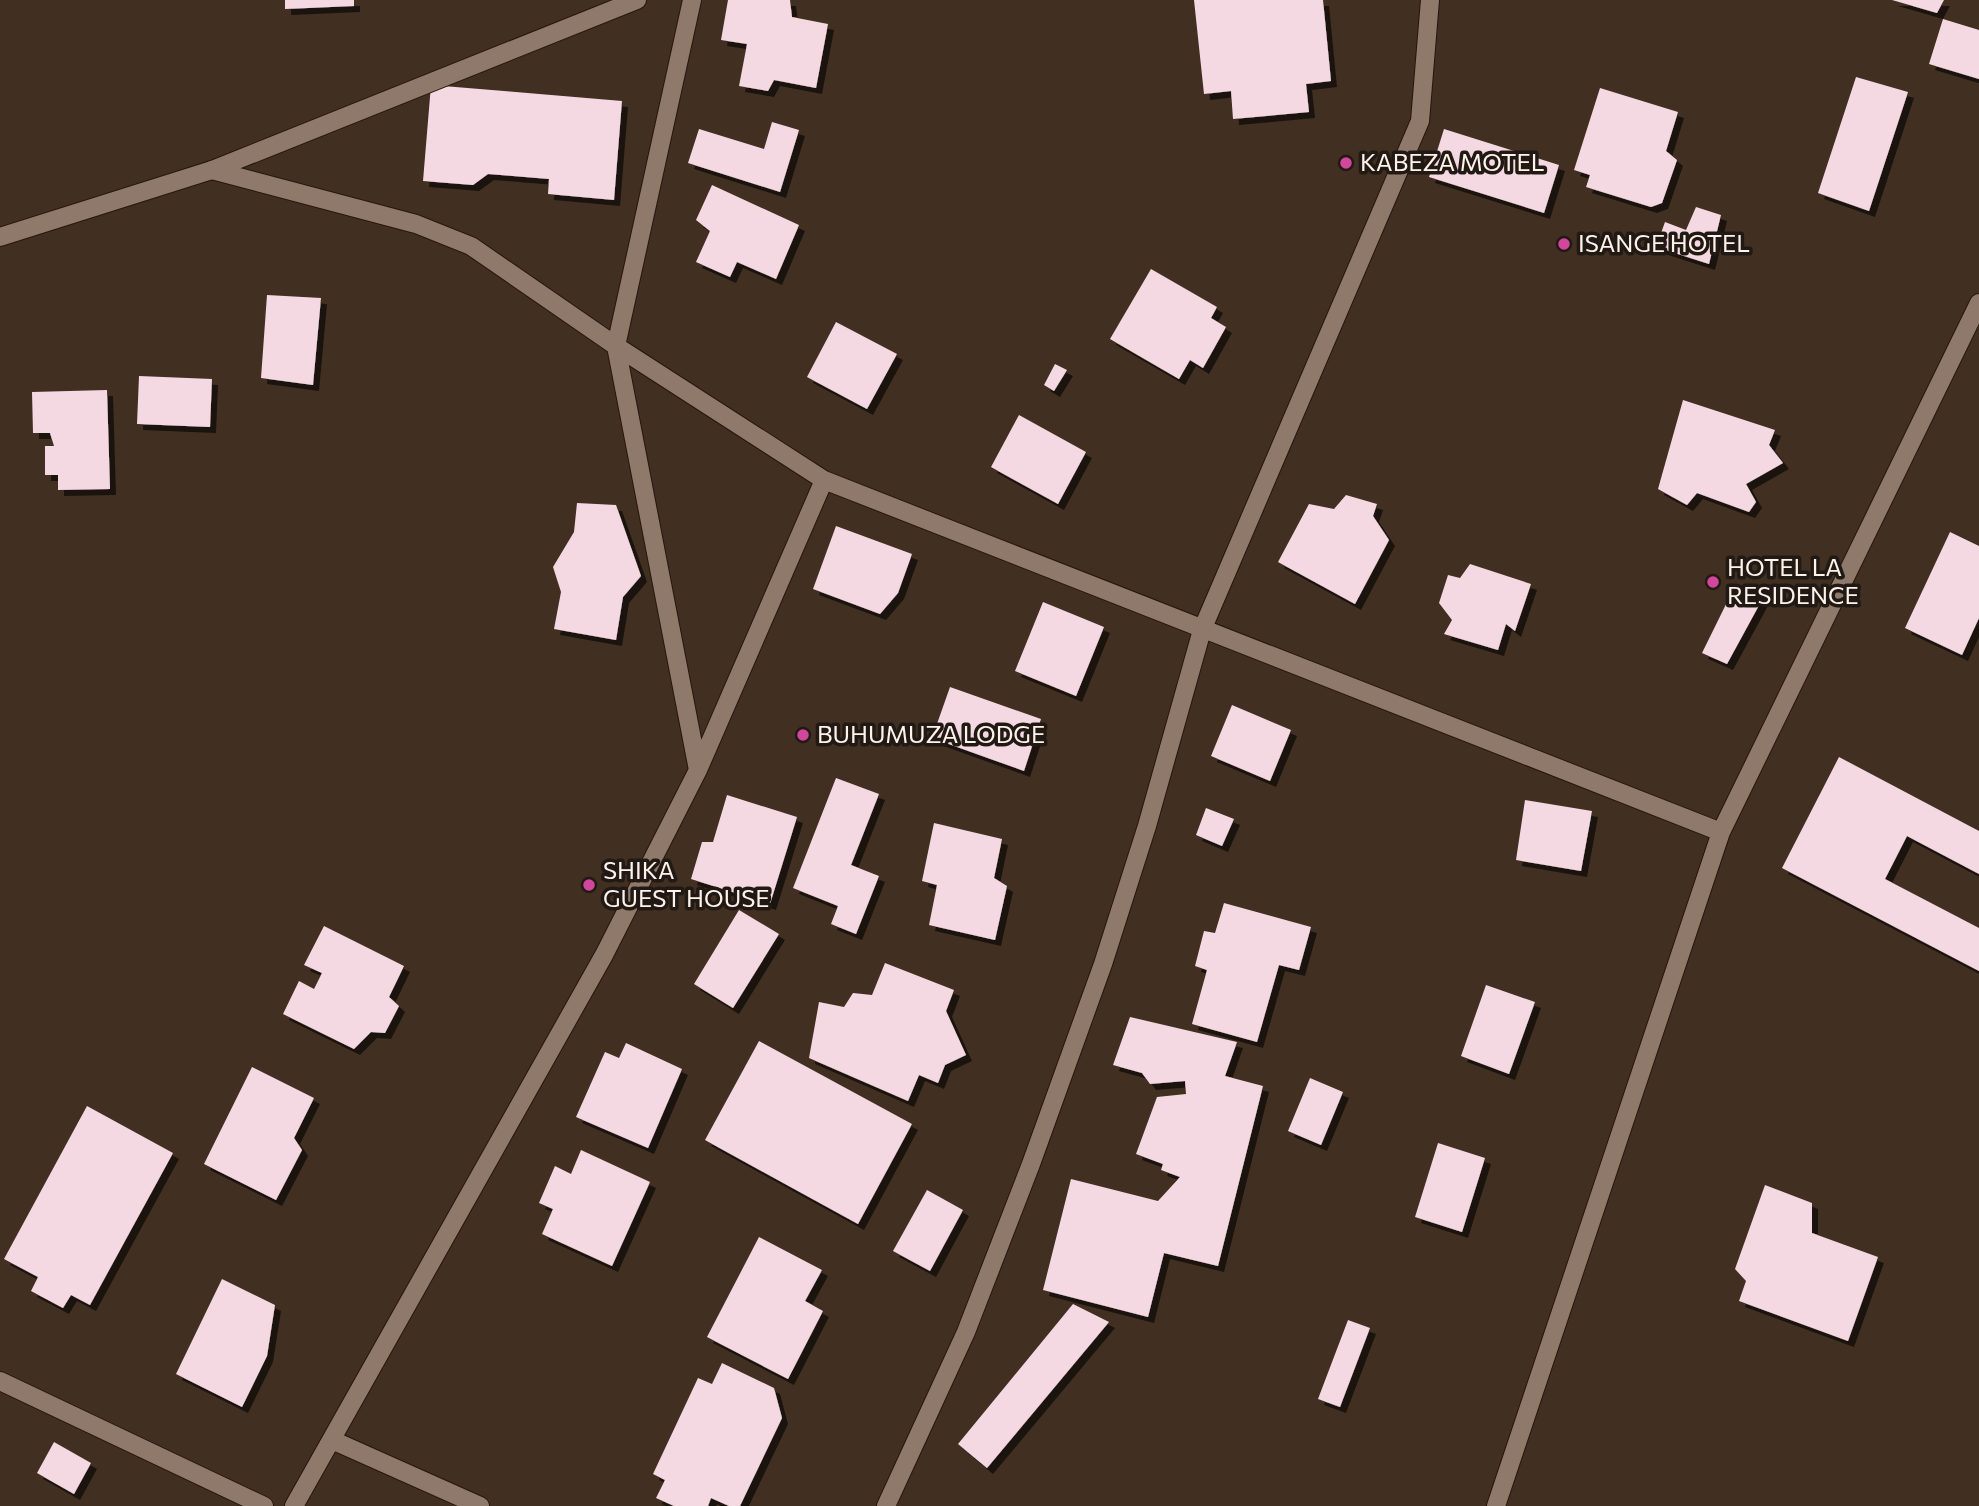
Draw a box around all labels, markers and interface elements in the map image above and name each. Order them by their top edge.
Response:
place label: KABEZA MOTEL [1360,147,1544,176]
marker: KABEZA MOTEL [1338,155,1354,171]
place label: ISANGE HOTEL [1578,228,1750,257]
marker: ISANGE HOTEL [1556,236,1572,252]
place label: HOTEL LA RESIDENCE [1727,552,1859,609]
marker: HOTEL LA RESIDENCE [1705,574,1721,590]
place label: BUHUMUZA LODGE [817,719,1045,748]
marker: BUHUMUZA LODGE [795,727,811,743]
place label: SHIKA GUEST HOUSE [603,855,770,912]
marker: SHIKA GUEST HOUSE [581,877,597,893]

